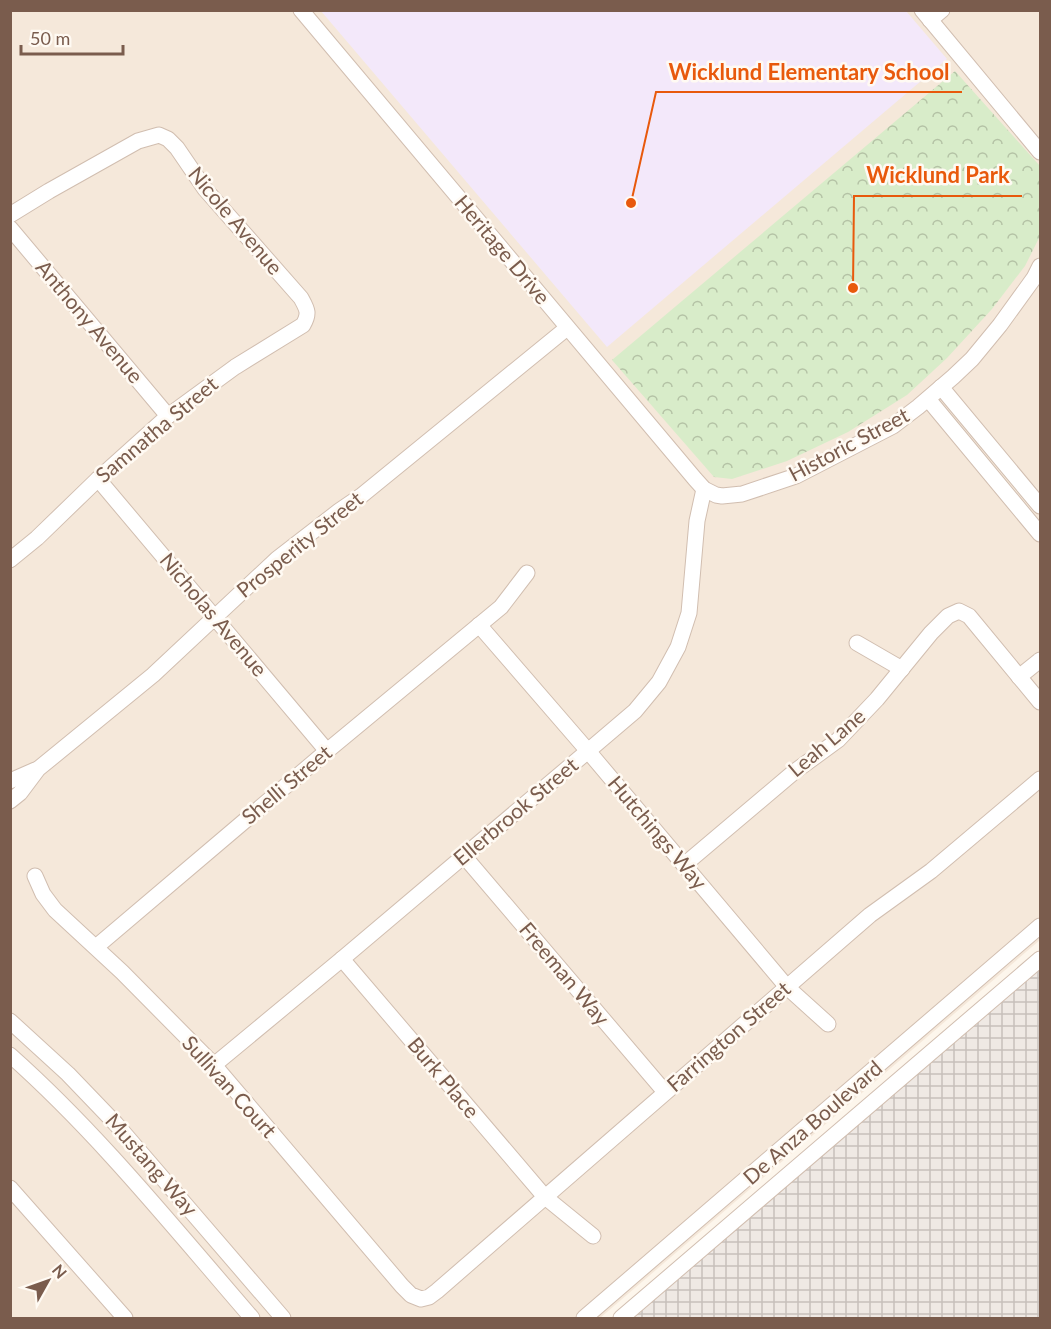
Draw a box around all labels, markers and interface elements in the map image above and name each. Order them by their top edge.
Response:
scale bar [21,18,123,56]
text: 50 m [30,27,70,49]
callout: Wicklund Elementary School [656,52,962,92]
text: Wicklund Elementary School [668,58,950,85]
callout: Wicklund Park [854,156,1022,196]
street label: Nicole Avenue [184,161,288,279]
text: Wicklund Park [866,161,1010,188]
street label: Heritage Drive [450,189,556,309]
street label: Anthony Avenue [31,254,149,388]
street label: Samnatha Street [90,370,222,487]
street label: Historic Street [784,401,913,486]
street label: Prosperity Street [231,485,367,602]
street label: Nicholas Avenue [155,547,273,681]
street label: Leah Lane [783,702,870,781]
street label: Shelli Street [236,739,336,829]
street label: Ellerbrook Street [448,751,583,870]
street label: Hutchings Way [604,770,713,894]
street label: Freeman Way [515,917,615,1030]
street label: Farrington Street [661,975,795,1096]
street label: Sullivan Court [178,1030,283,1142]
street label: Burk Place [403,1032,485,1122]
street label: De Anza Boulevard [738,1055,887,1189]
street label: Mustang Way [101,1108,203,1220]
north arrow [18,1251,78,1311]
text: N [49,1260,71,1282]

